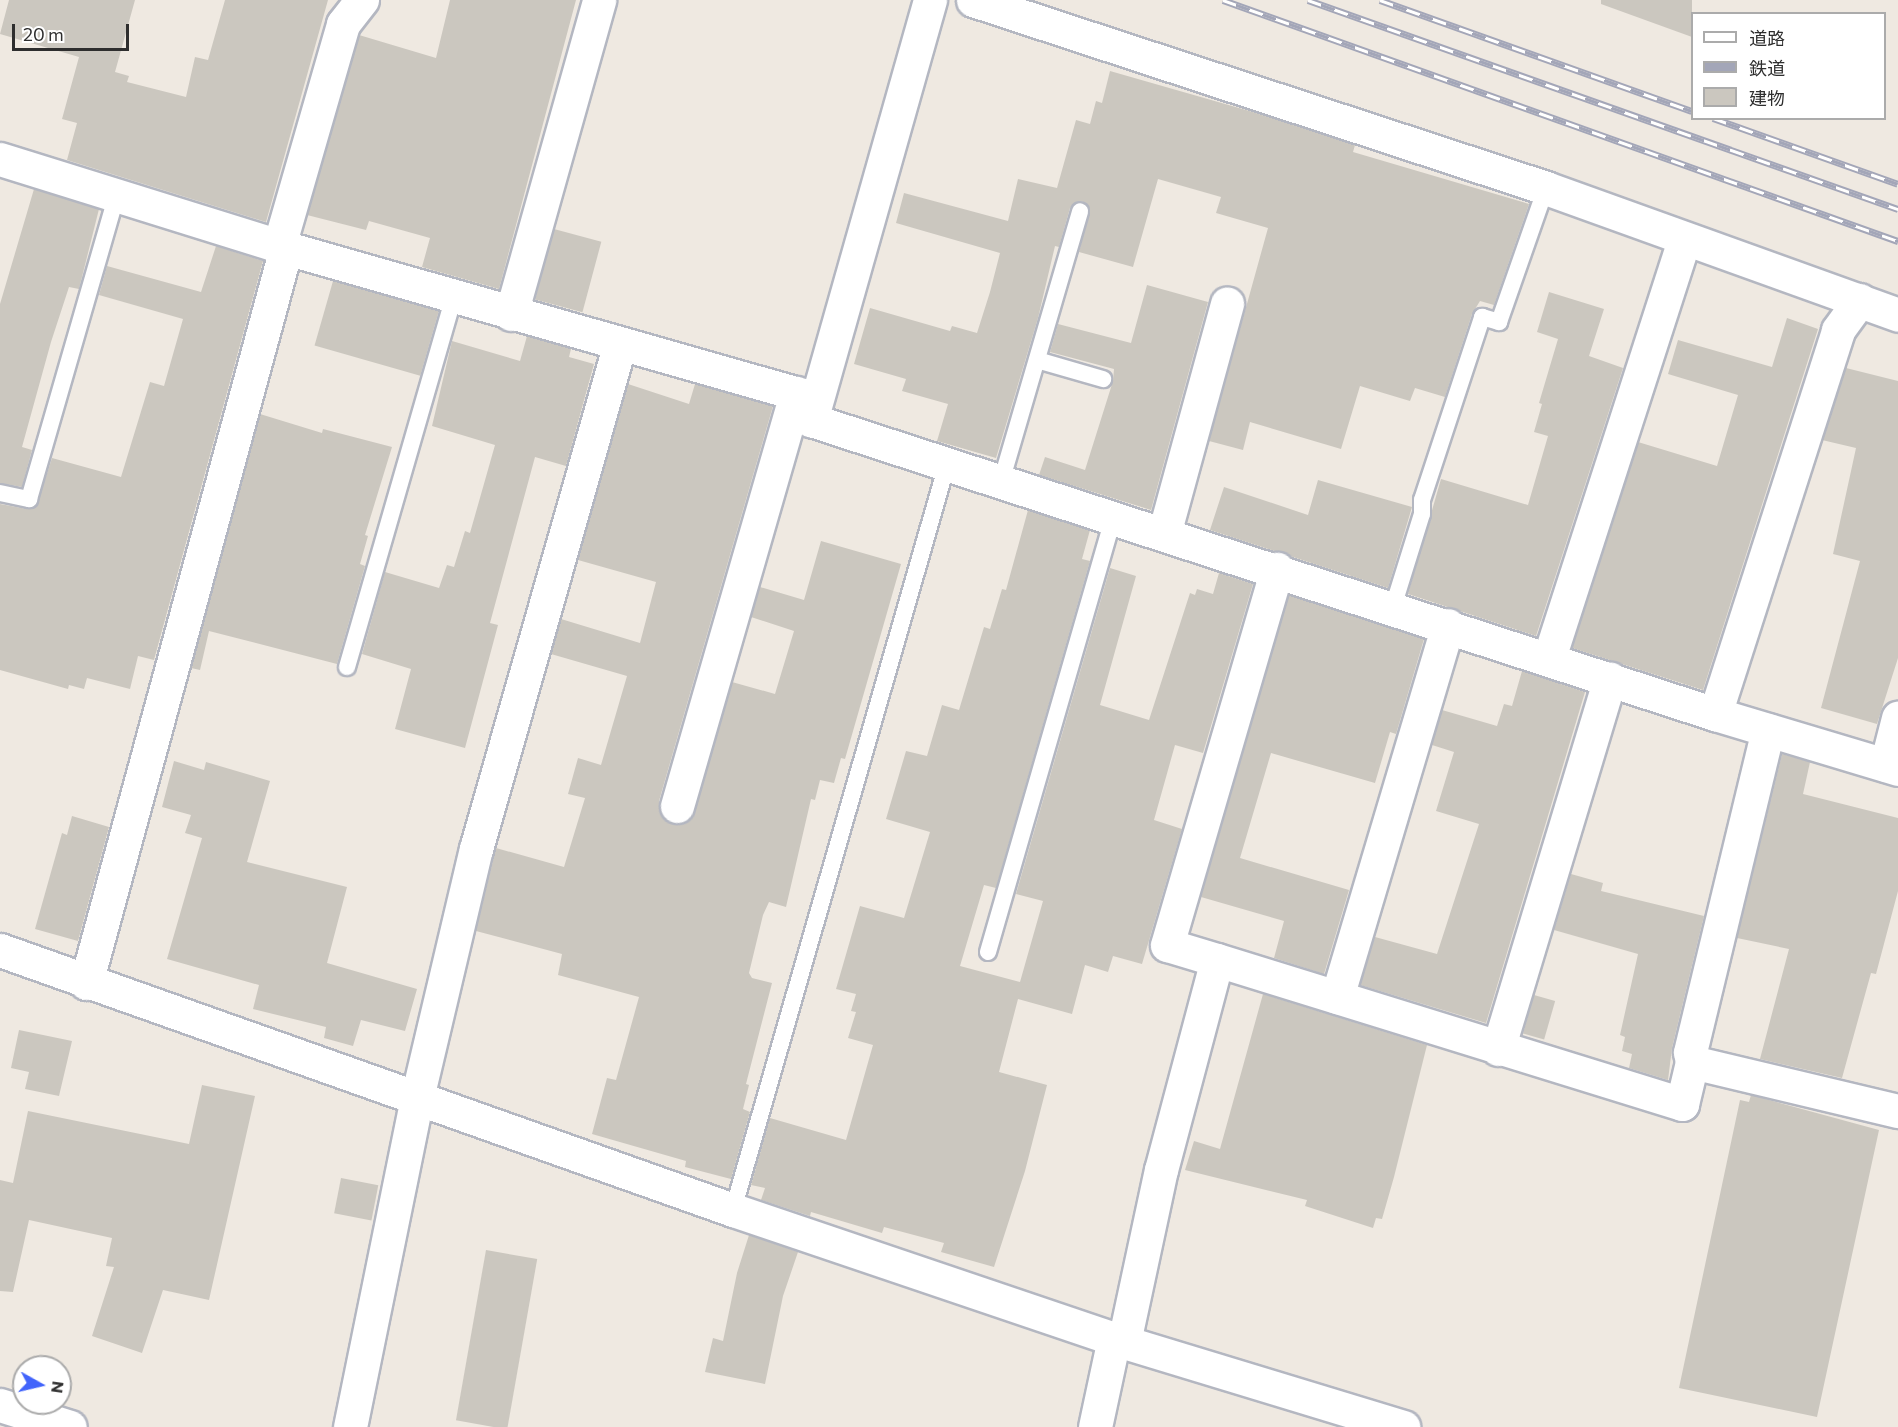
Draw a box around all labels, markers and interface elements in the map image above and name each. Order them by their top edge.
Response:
scale bar [15,12,132,50]
legend [1691,12,1886,120]
text: 20 m [23,23,64,45]
text: 道路 [1749,27,1785,49]
text: 鉄道 [1749,57,1785,79]
text: 建物 [1749,87,1785,109]
north arrow [12,1355,72,1415]
text: N [48,1380,69,1395]

